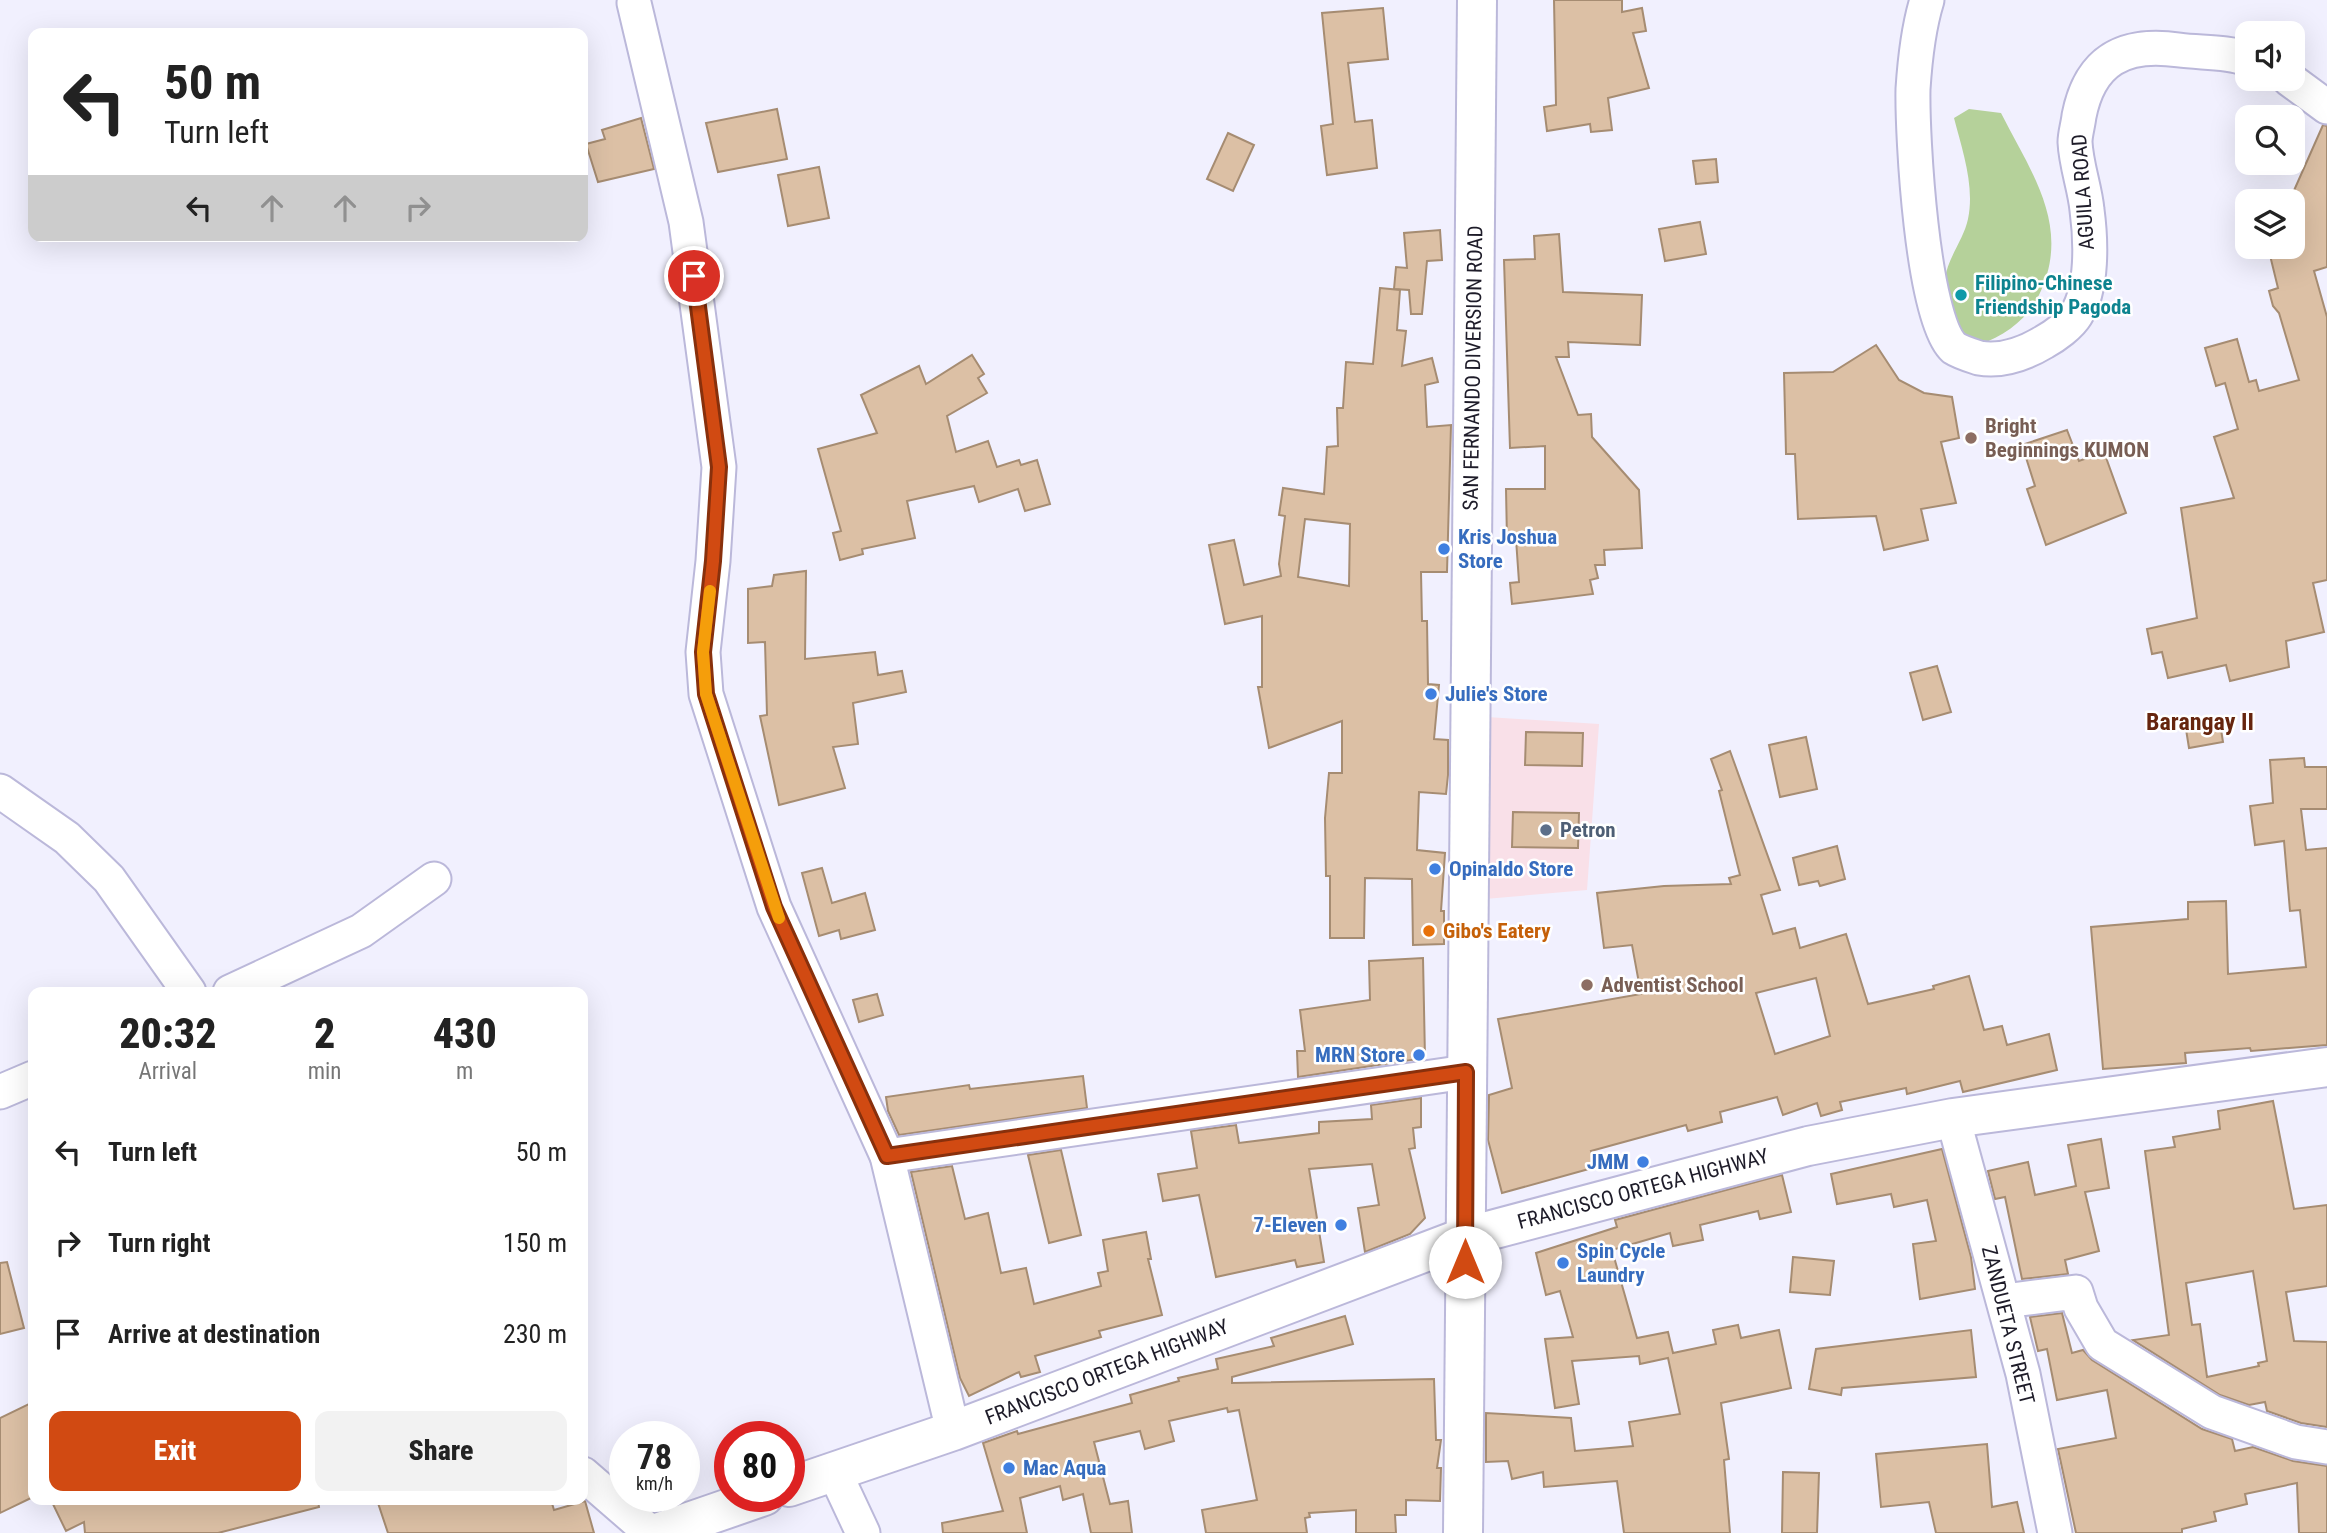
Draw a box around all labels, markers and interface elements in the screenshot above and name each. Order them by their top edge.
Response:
map controls [2235,21,2305,259]
button: sound [2235,21,2305,91]
text: 50 m [164,54,261,111]
icon: left [49,56,140,147]
button: search [2235,105,2305,175]
text: Turn left [164,113,269,151]
street label: AGUILA ROAD [2067,133,2099,251]
icon: left [180,189,218,227]
icon: ahead [253,189,291,227]
icon: ahead [326,189,364,227]
icon: right [399,189,437,227]
button: layers [2235,189,2305,259]
street label: SAN FERNANDO DIVERSION ROAD [1459,225,1487,511]
pin [664,246,724,306]
icon: arrive [675,257,713,295]
place label: Filipino-Chinese Friendship Pagoda [1975,271,2131,319]
marker: Filipino-Chinese Friendship Pagoda [1953,287,1969,303]
place label: Bright Beginnings KUMON [1985,414,2149,462]
marker: Bright Beginnings KUMON [1963,430,1979,446]
place label: Kris Joshua Store [1458,525,1557,573]
marker: Kris Joshua Store [1436,541,1452,557]
place label: Julie's Store [1445,682,1548,706]
marker: Julie's Store [1423,686,1439,702]
district label: Barangay II [2146,708,2254,736]
place label: Petron [1560,818,1616,842]
marker: Petron [1538,822,1554,838]
place label: Opinaldo Store [1449,857,1573,881]
marker: Opinaldo Store [1427,861,1443,877]
place label: Gibo's Eatery [1443,919,1551,943]
marker: Gibo's Eatery [1421,923,1437,939]
place label: Adventist School [1601,973,1744,997]
marker: Adventist School [1579,977,1595,993]
text: 20:32 [119,1009,216,1058]
text: 2 [314,1009,335,1058]
text: 430 [433,1009,497,1058]
place label: MRN Store [1315,1043,1405,1067]
marker: MRN Store [1411,1047,1427,1063]
text: Arrival [139,1058,197,1085]
text: min [308,1058,341,1085]
text: m [456,1058,473,1085]
icon: left [49,1133,87,1171]
text: Turn left [108,1137,197,1167]
text: 50 m [516,1137,567,1167]
street label: FRANCISCO ORTEGA HIGHWAY [1515,1144,1771,1234]
place label: JMM [1587,1150,1629,1174]
marker: JMM [1635,1154,1651,1170]
place label: 7-Eleven [1254,1213,1327,1237]
marker: 7-Eleven [1333,1217,1349,1233]
icon: right [49,1224,87,1262]
position arrow [1428,1225,1502,1299]
text: Turn right [108,1228,210,1258]
text: 150 m [503,1228,567,1258]
place label: Spin Cycle Laundry [1577,1239,1665,1287]
street label: ZANDUETA STREET [1977,1243,2039,1407]
marker: Spin Cycle Laundry [1555,1255,1571,1271]
street label: FRANCISCO ORTEGA HIGHWAY [982,1314,1232,1430]
icon: arrive [49,1315,87,1353]
text: Arrive at destination [108,1319,320,1349]
text: 230 m [503,1319,567,1349]
button: Exit [49,1411,301,1491]
button: Share [315,1411,567,1491]
speed limit sign: 80 [714,1421,805,1512]
text: 78 [637,1437,672,1478]
place label: Mac Aqua [1023,1456,1107,1480]
marker: Mac Aqua [1001,1460,1017,1476]
text: km/h [636,1473,673,1494]

